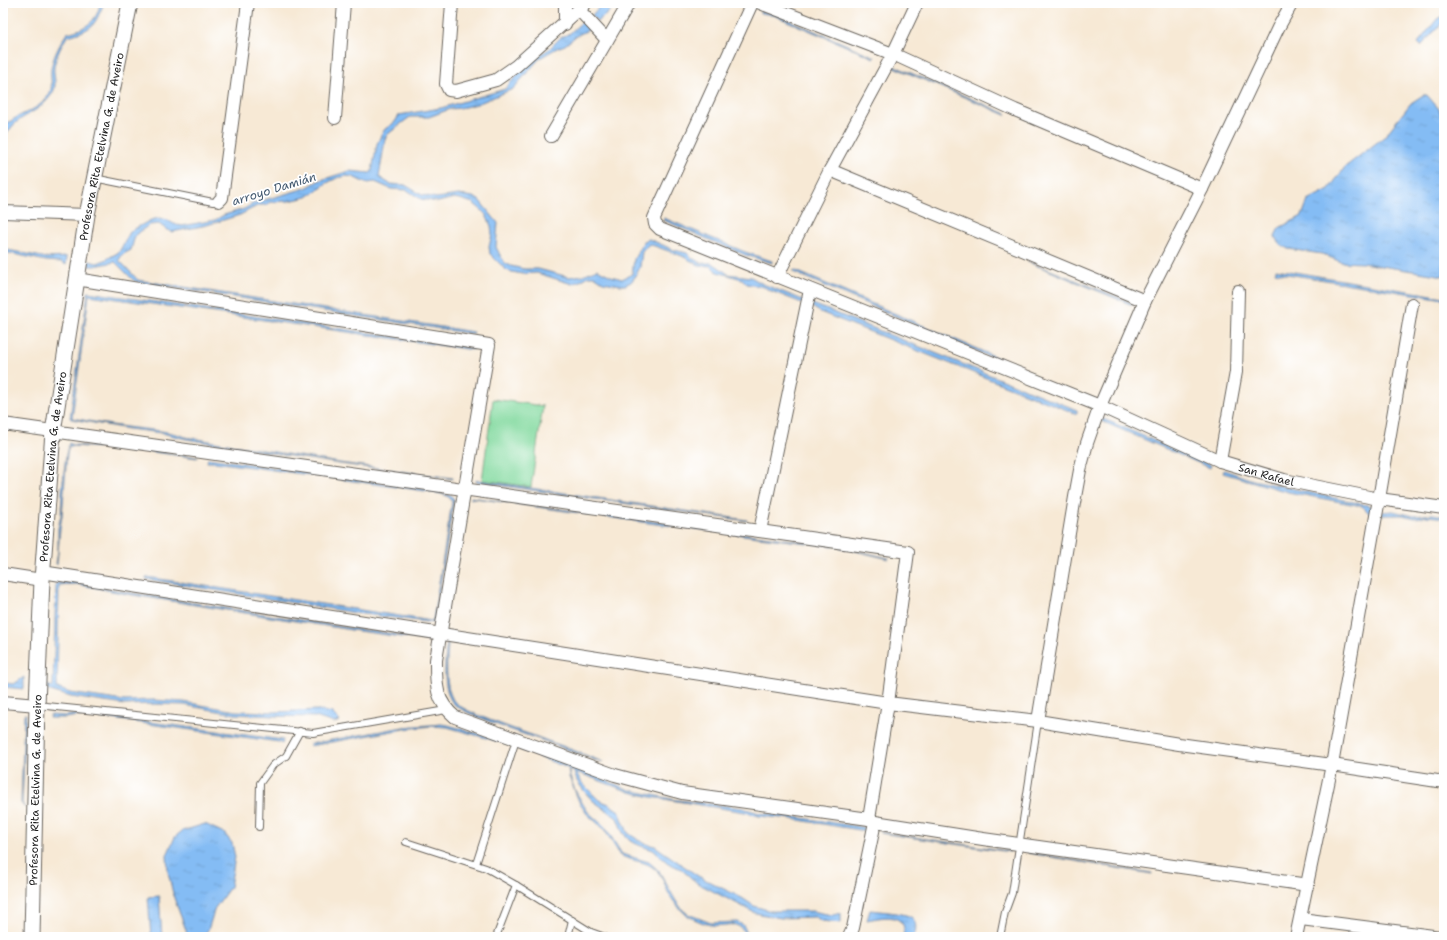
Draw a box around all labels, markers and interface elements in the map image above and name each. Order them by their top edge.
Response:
street label: Profesora Rita Etelvina G. de Aveiro [76,51,128,242]
water label: arroyo Damián [230,169,318,209]
street label: Profesora Rita Etelvina G. de Aveiro [36,370,70,563]
street label: San Rafael [1237,460,1296,490]
street label: Profesora Rita Etelvina G. de Aveiro [26,694,45,886]

